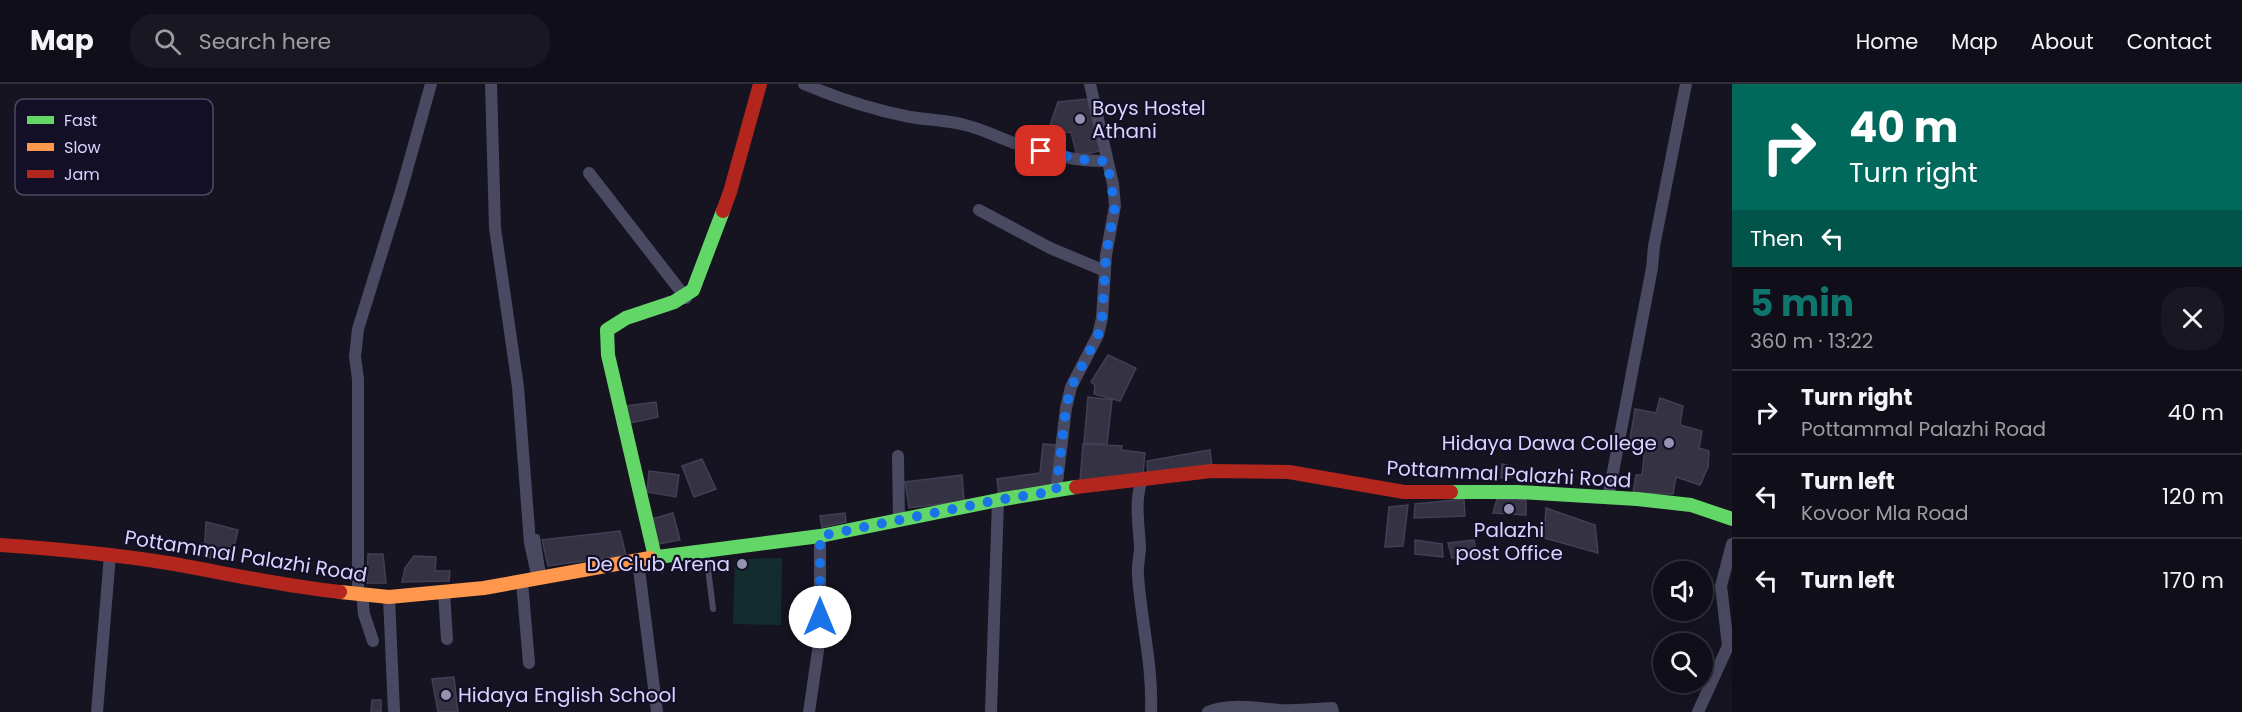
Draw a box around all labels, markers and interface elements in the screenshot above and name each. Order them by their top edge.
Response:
search box [130,14,550,68]
text: Map [30,21,94,60]
icon: search [151,25,184,58]
text: Search here [199,26,331,57]
text: Home [1856,27,1918,56]
text: Map [1951,27,1998,56]
text: About [2031,27,2094,56]
text: Contact [2127,27,2212,56]
place label: Boys Hostel Athani [1092,94,1206,145]
text: 40 m [1849,98,1958,157]
legend [15,99,213,195]
icon: right [1750,108,1828,186]
text: Fast [64,109,97,132]
marker: Boys Hostel Athani [1073,112,1087,126]
pin [1015,125,1066,176]
icon: arrive [1024,134,1057,167]
text: Slow [64,136,101,159]
text: Turn right [1849,154,1978,191]
text: Jam [64,163,100,186]
icon: left [1816,222,1849,255]
text: Then [1750,223,1804,254]
text: 5 min [1750,278,1854,329]
button: close [2161,287,2224,350]
text: 360 m · 13:22 [1750,327,1873,355]
text: Turn right [1801,382,1912,413]
icon: right [1750,396,1783,429]
text: 40 m [2168,397,2224,428]
text: Pottammal Palazhi Road [1801,415,2046,443]
place label: Hidaya Dawa College [1442,429,1657,457]
marker: Hidaya Dawa College [1662,436,1676,450]
street label: Pottammal Palazhi Road [1386,454,1632,494]
text: Turn left [1801,466,1895,497]
icon: left [1750,480,1783,513]
text: 120 m [2162,481,2224,512]
text: Kovoor Mla Road [1801,499,1968,527]
marker: Palazhi post Office [1502,502,1516,516]
place label: Palazhi post Office [1455,516,1563,567]
street label: Pottammal Palazhi Road [123,523,369,589]
place label: De Club Arena [586,550,730,578]
marker: De Club Arena [735,557,749,571]
map controls [1653,561,1713,693]
button: sound [1653,561,1713,621]
icon: left [1750,564,1783,597]
text: Turn left [1801,565,1895,596]
text: 170 m [2163,565,2224,596]
position arrow [788,585,852,649]
button: search [1653,633,1713,693]
place label: Hidaya English School [458,681,676,709]
marker: Hidaya English School [439,688,453,702]

